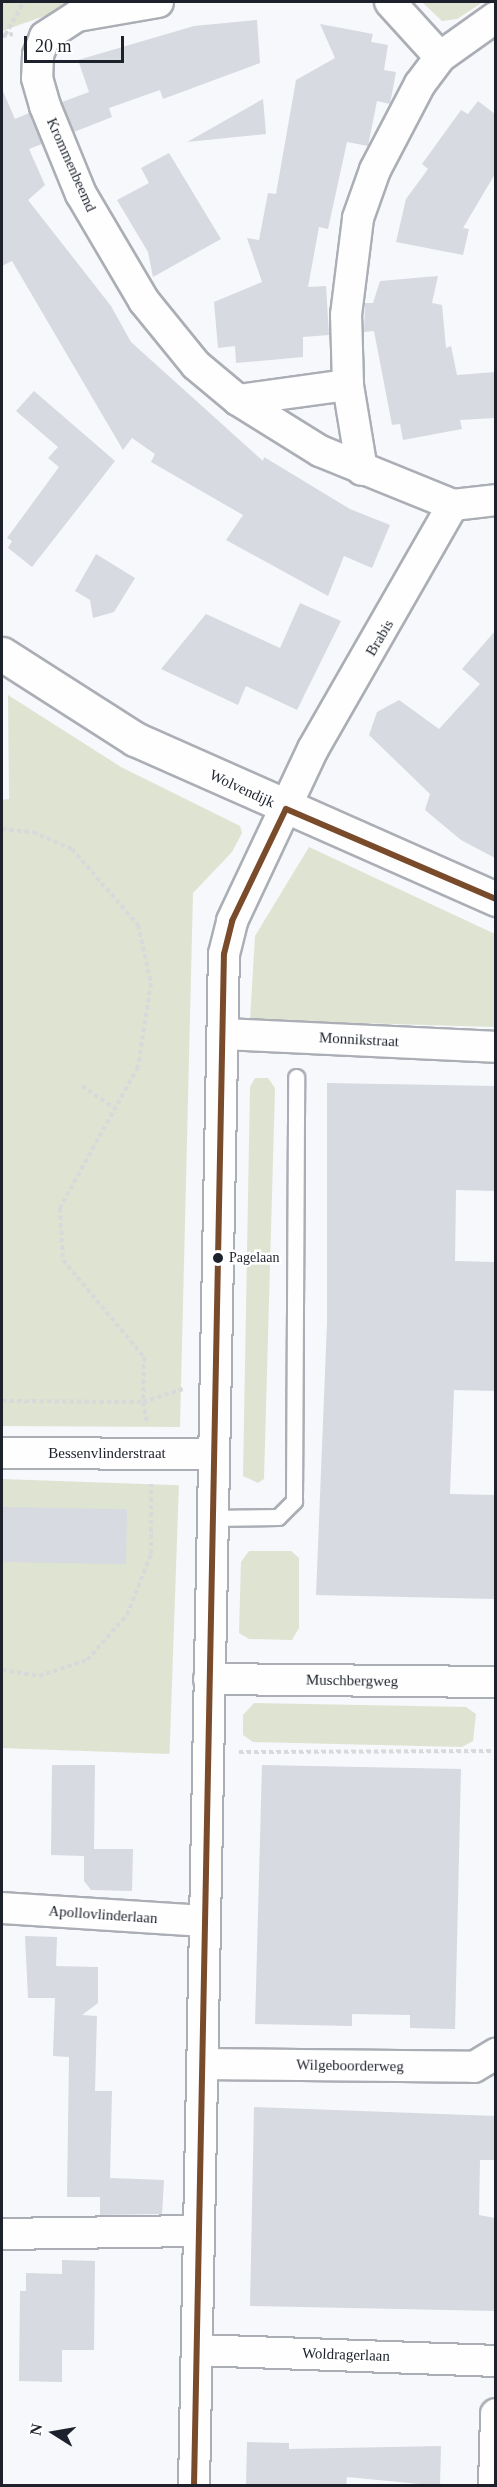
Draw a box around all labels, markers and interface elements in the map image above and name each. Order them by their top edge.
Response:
scale bar [27,24,128,62]
text: 20 m [35,36,72,56]
street label: Krommenbeemd [42,115,100,215]
street label: Brabis [362,617,398,659]
street label: Wolvendijk [207,766,277,812]
street label: Monnikstraat [319,1029,399,1051]
place label: Pagelaan [229,1250,280,1266]
marker: Pagelaan [212,1252,224,1264]
street label: Bessenvlinderstraat [48,1445,166,1463]
street label: Muschbergweg [306,1671,398,1691]
street label: Apollovlinderlaan [48,1902,158,1928]
street label: Wilgeboorderweg [296,2056,404,2076]
street label: Woldragerlaan [302,2344,390,2366]
north arrow [24,2403,84,2463]
text: N [26,2422,45,2437]

